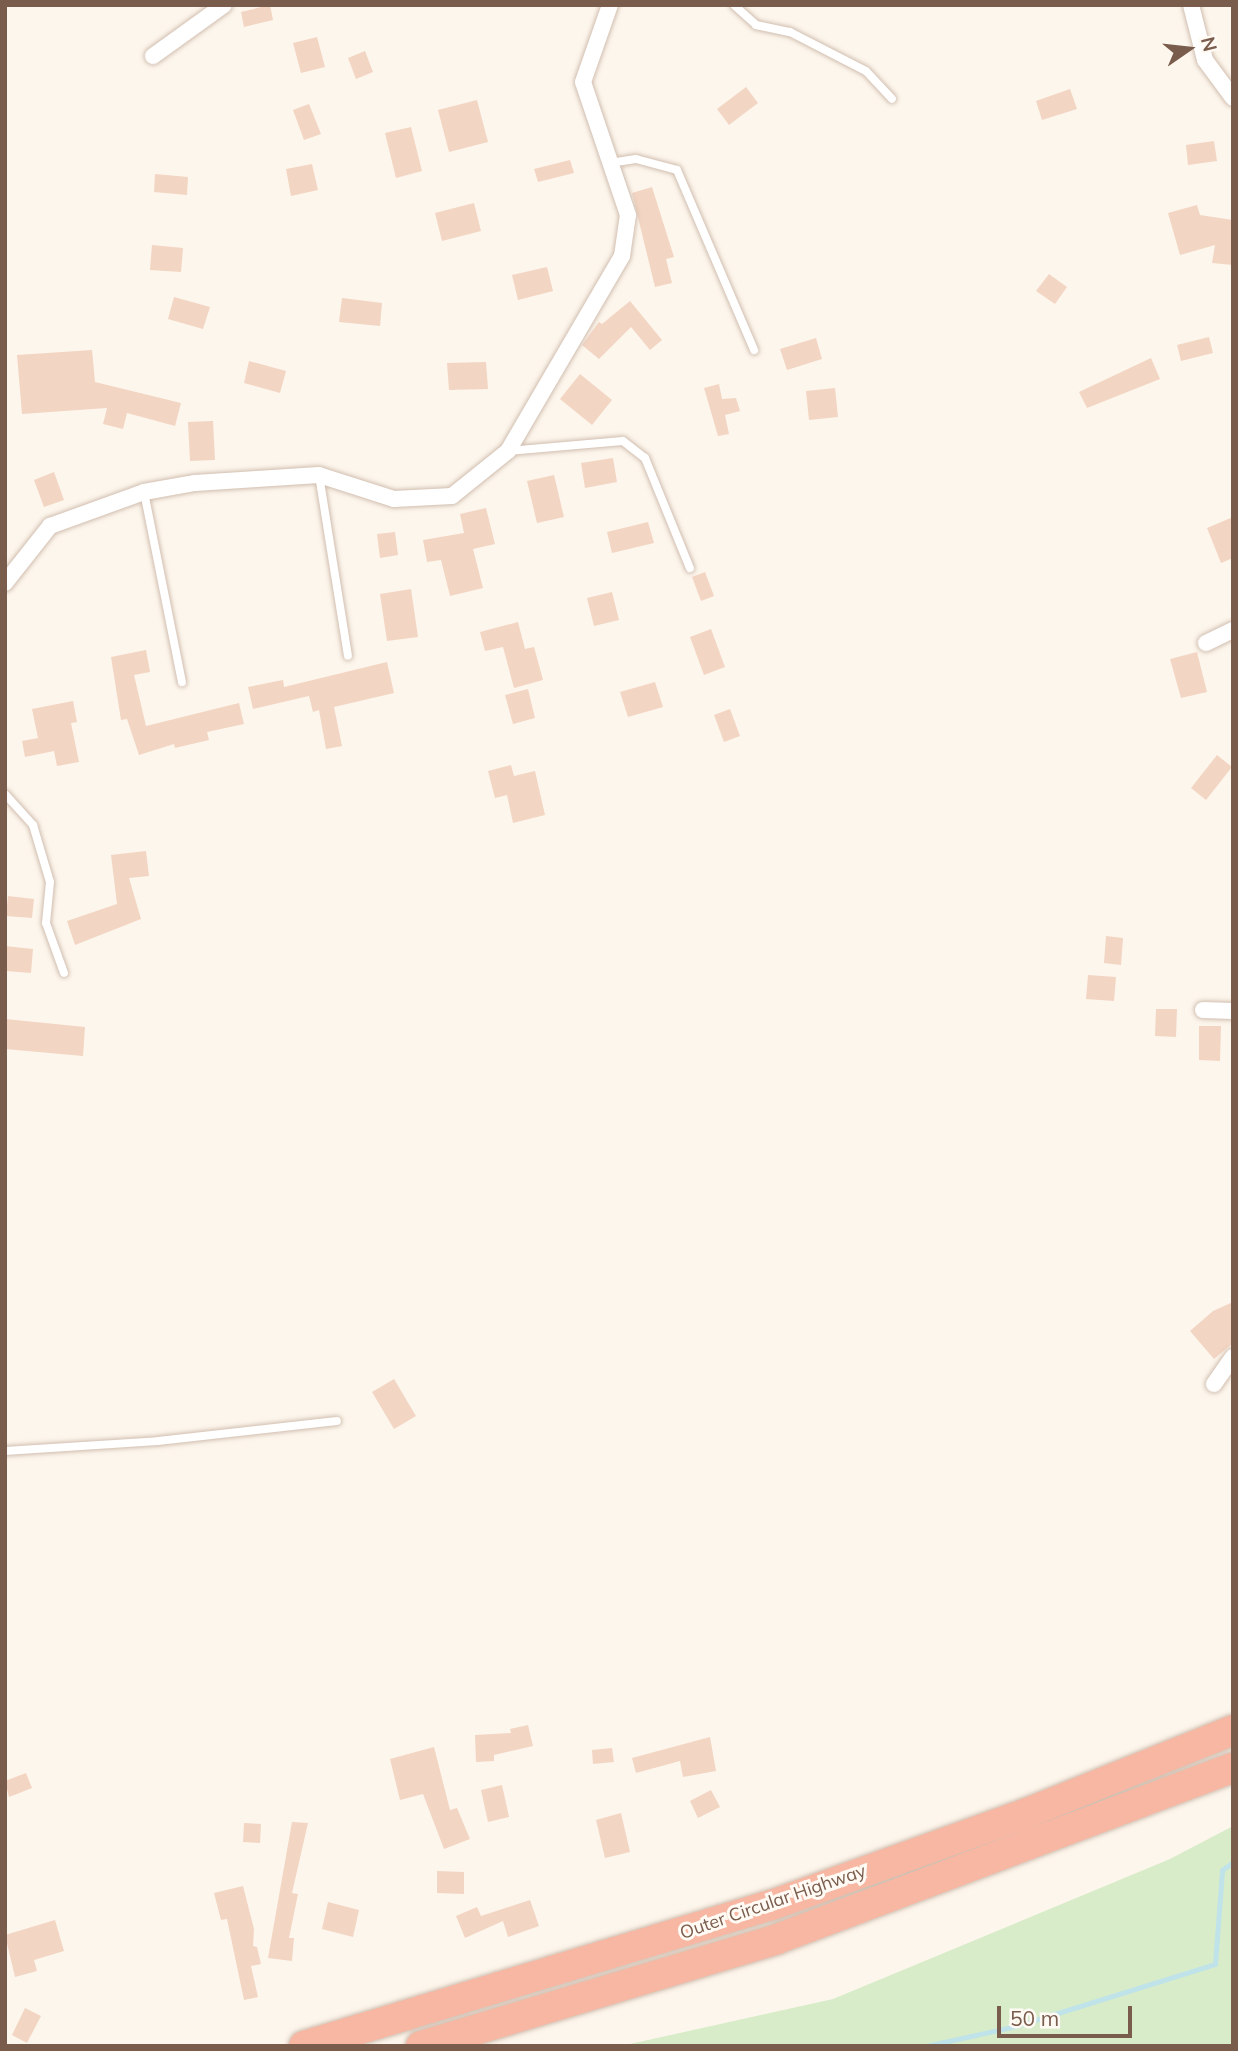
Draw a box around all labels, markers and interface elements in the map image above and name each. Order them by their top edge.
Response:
north arrow [1154,14,1224,84]
text: N [1196,34,1223,54]
street label: Outer Circular Highway [677,1860,869,1944]
scale bar [1000,1992,1135,2036]
text: 50 m [1010,2005,1059,2031]

